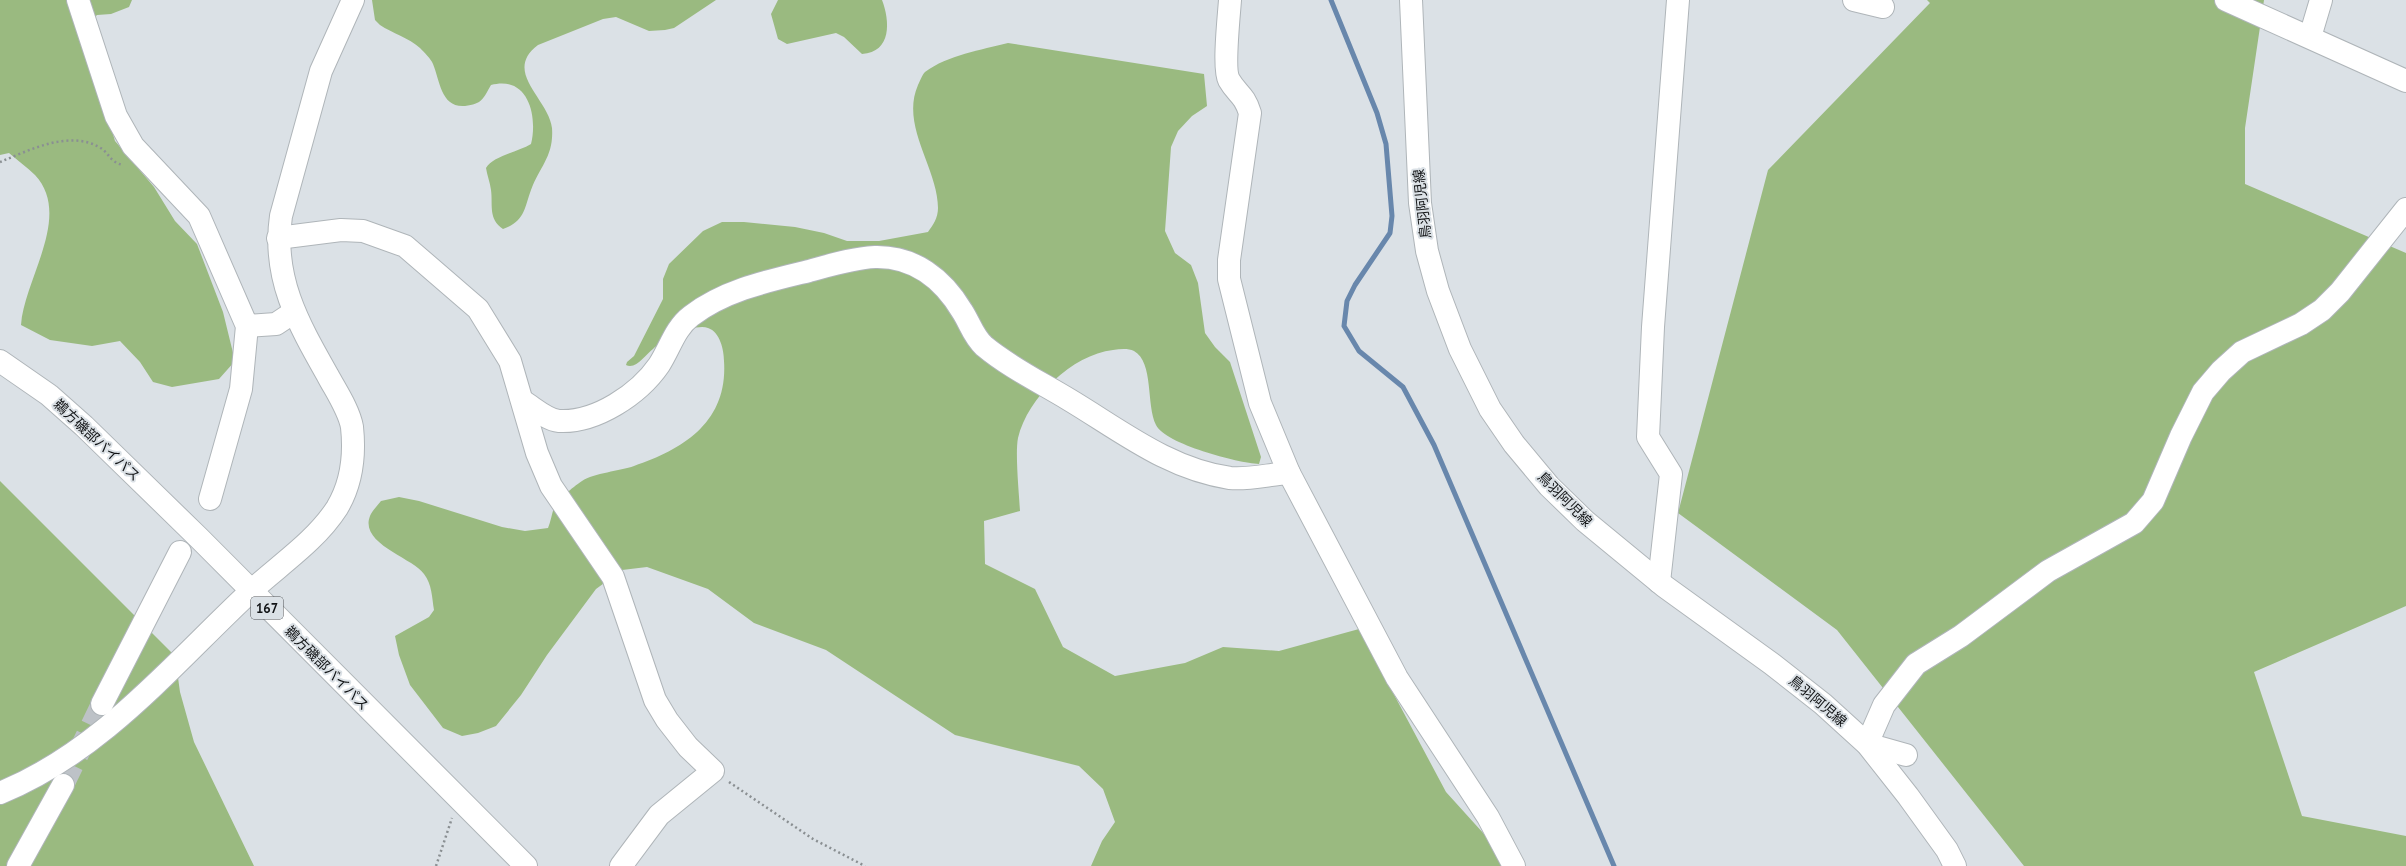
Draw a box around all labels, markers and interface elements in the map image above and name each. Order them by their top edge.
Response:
street label: 鳥羽阿児線 [1409,168,1435,240]
street label: 鵜方磯部バイパス [50,395,144,485]
street label: 鳥羽阿児線 [1534,468,1596,530]
road number: 167 [251,597,283,619]
street label: 鵜方磯部バイパス [281,622,373,714]
street label: 鳥羽阿児線 [1785,672,1851,730]

